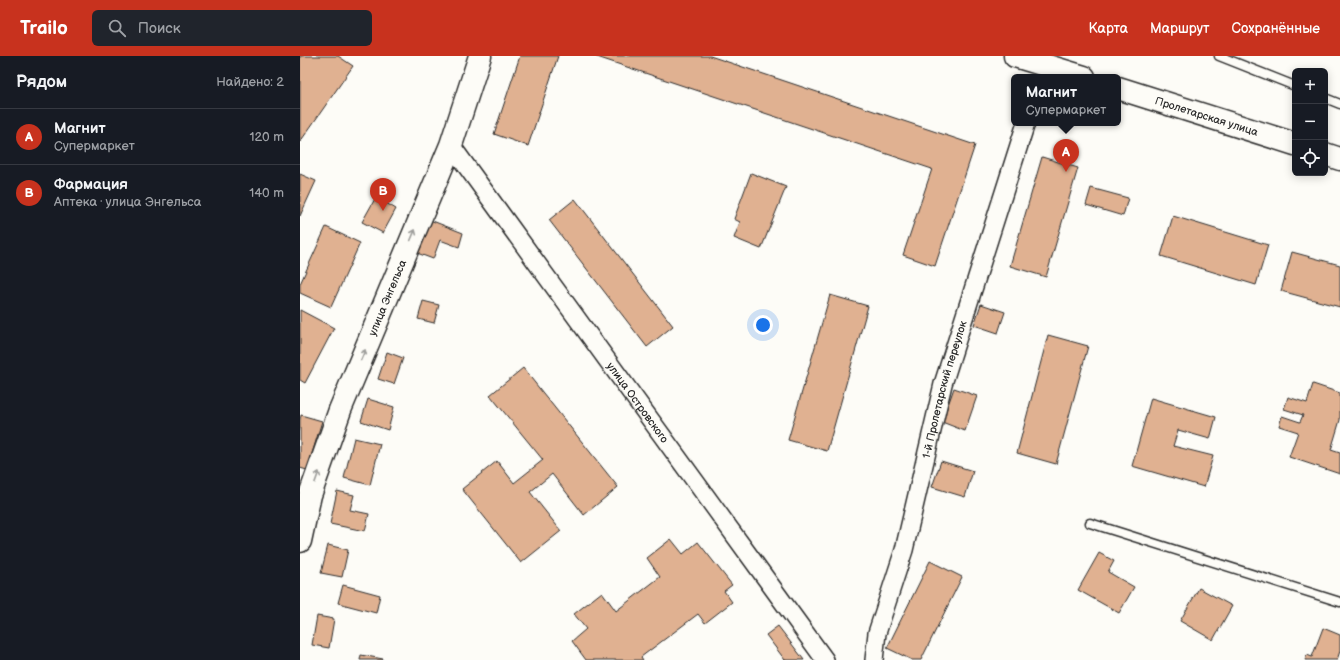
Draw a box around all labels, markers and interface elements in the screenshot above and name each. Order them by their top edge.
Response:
search box [92,10,372,46]
text: Trailo [20,17,68,40]
icon: search [106,17,128,39]
text: Поиск [138,19,181,38]
text: Карта [1089,20,1128,37]
text: Маршрут [1150,20,1210,37]
text: Сохранённые [1232,20,1320,37]
map controls [1292,68,1328,176]
button: + [1292,68,1328,104]
text: Рядом [16,72,67,92]
text: Найдено: 2 [216,74,284,90]
popup [1011,74,1121,126]
text: Магнит [1026,83,1077,102]
street label: Пролетарская улица [1153,94,1260,139]
text: Супермаркет [1026,102,1106,118]
button: − [1292,104,1328,140]
text: Магнит [54,119,106,138]
text: A [25,129,33,145]
text: 120 m [249,129,284,145]
text: Супермаркет [54,138,135,154]
pin: A [1053,139,1079,172]
button: locate [1292,140,1328,176]
text: Фармация [54,175,128,194]
pin: B [370,178,396,211]
text: B [24,185,34,201]
text: 140 m [249,185,284,201]
text: Аптека · улица Энгельса [54,194,201,210]
one-way arrow [410,230,418,242]
street label: улица Энгельса [366,257,409,338]
your location [753,315,773,335]
street label: 1-й Пролетарский переулок [920,319,970,460]
one-way arrow [360,350,368,362]
street label: улица Островского [604,360,671,446]
one-way arrow [313,471,321,483]

